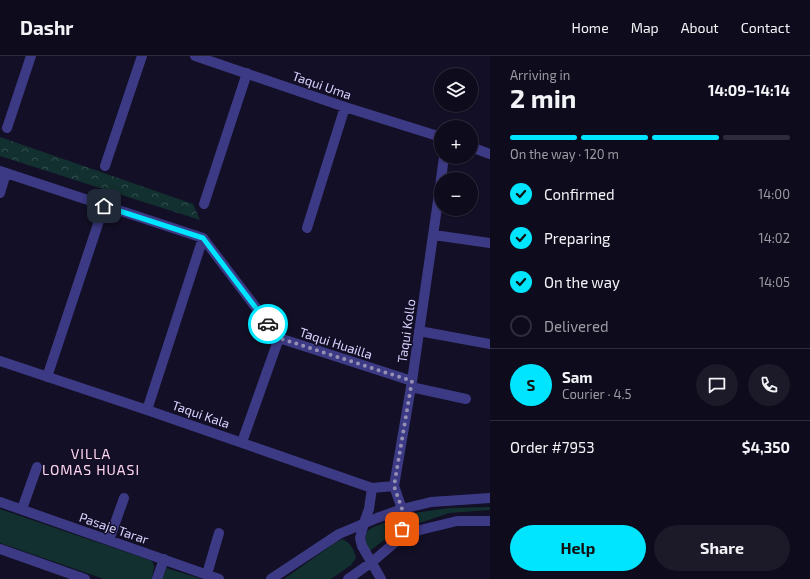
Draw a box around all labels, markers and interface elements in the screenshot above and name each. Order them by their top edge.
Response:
text: Dashr [20,16,73,39]
text: Home [572,19,609,36]
text: Map [631,19,659,36]
text: About [681,19,719,36]
text: Contact [741,19,790,36]
street label: Taqui Uma [290,67,354,103]
text: Arriving in [510,67,570,83]
map controls [434,68,478,216]
button: layers [434,68,478,112]
text: 14:09–14:14 [708,81,790,99]
text: 2 min [510,82,576,113]
button: + [434,120,478,164]
text: On the way · 120 m [510,146,619,162]
button: − [434,172,478,216]
icon: check [510,183,532,205]
text: Confirmed [544,185,615,203]
text: 14:00 [758,186,790,202]
pin [87,189,121,223]
icon: home [93,195,115,217]
icon: check [510,227,532,249]
text: Preparing [544,229,610,247]
text: 14:02 [759,230,790,246]
icon: check [510,271,532,293]
text: On the way [544,273,620,291]
text: 14:05 [759,274,790,290]
street label: Taqui Kollo [394,298,418,364]
courier [248,304,288,344]
icon: car [257,313,279,335]
text: Delivered [544,317,609,335]
street label: Taqui Huailla [298,324,374,362]
button: chat [696,364,738,406]
button: phone [748,364,790,406]
text: Sam [562,368,593,386]
text: S [527,376,535,394]
text: Courier · 4.5 [562,386,631,402]
street label: Taqui Kala [170,397,232,431]
text: Order #7953 [510,438,595,456]
text: $4,350 [742,438,790,456]
district label: VILLA LOMAS HUASI [42,445,140,478]
street label: Pasaje Tarar [77,509,151,547]
pin [385,512,419,546]
icon: bag [391,518,413,540]
button: Help [510,525,646,571]
button: Share [654,525,790,571]

